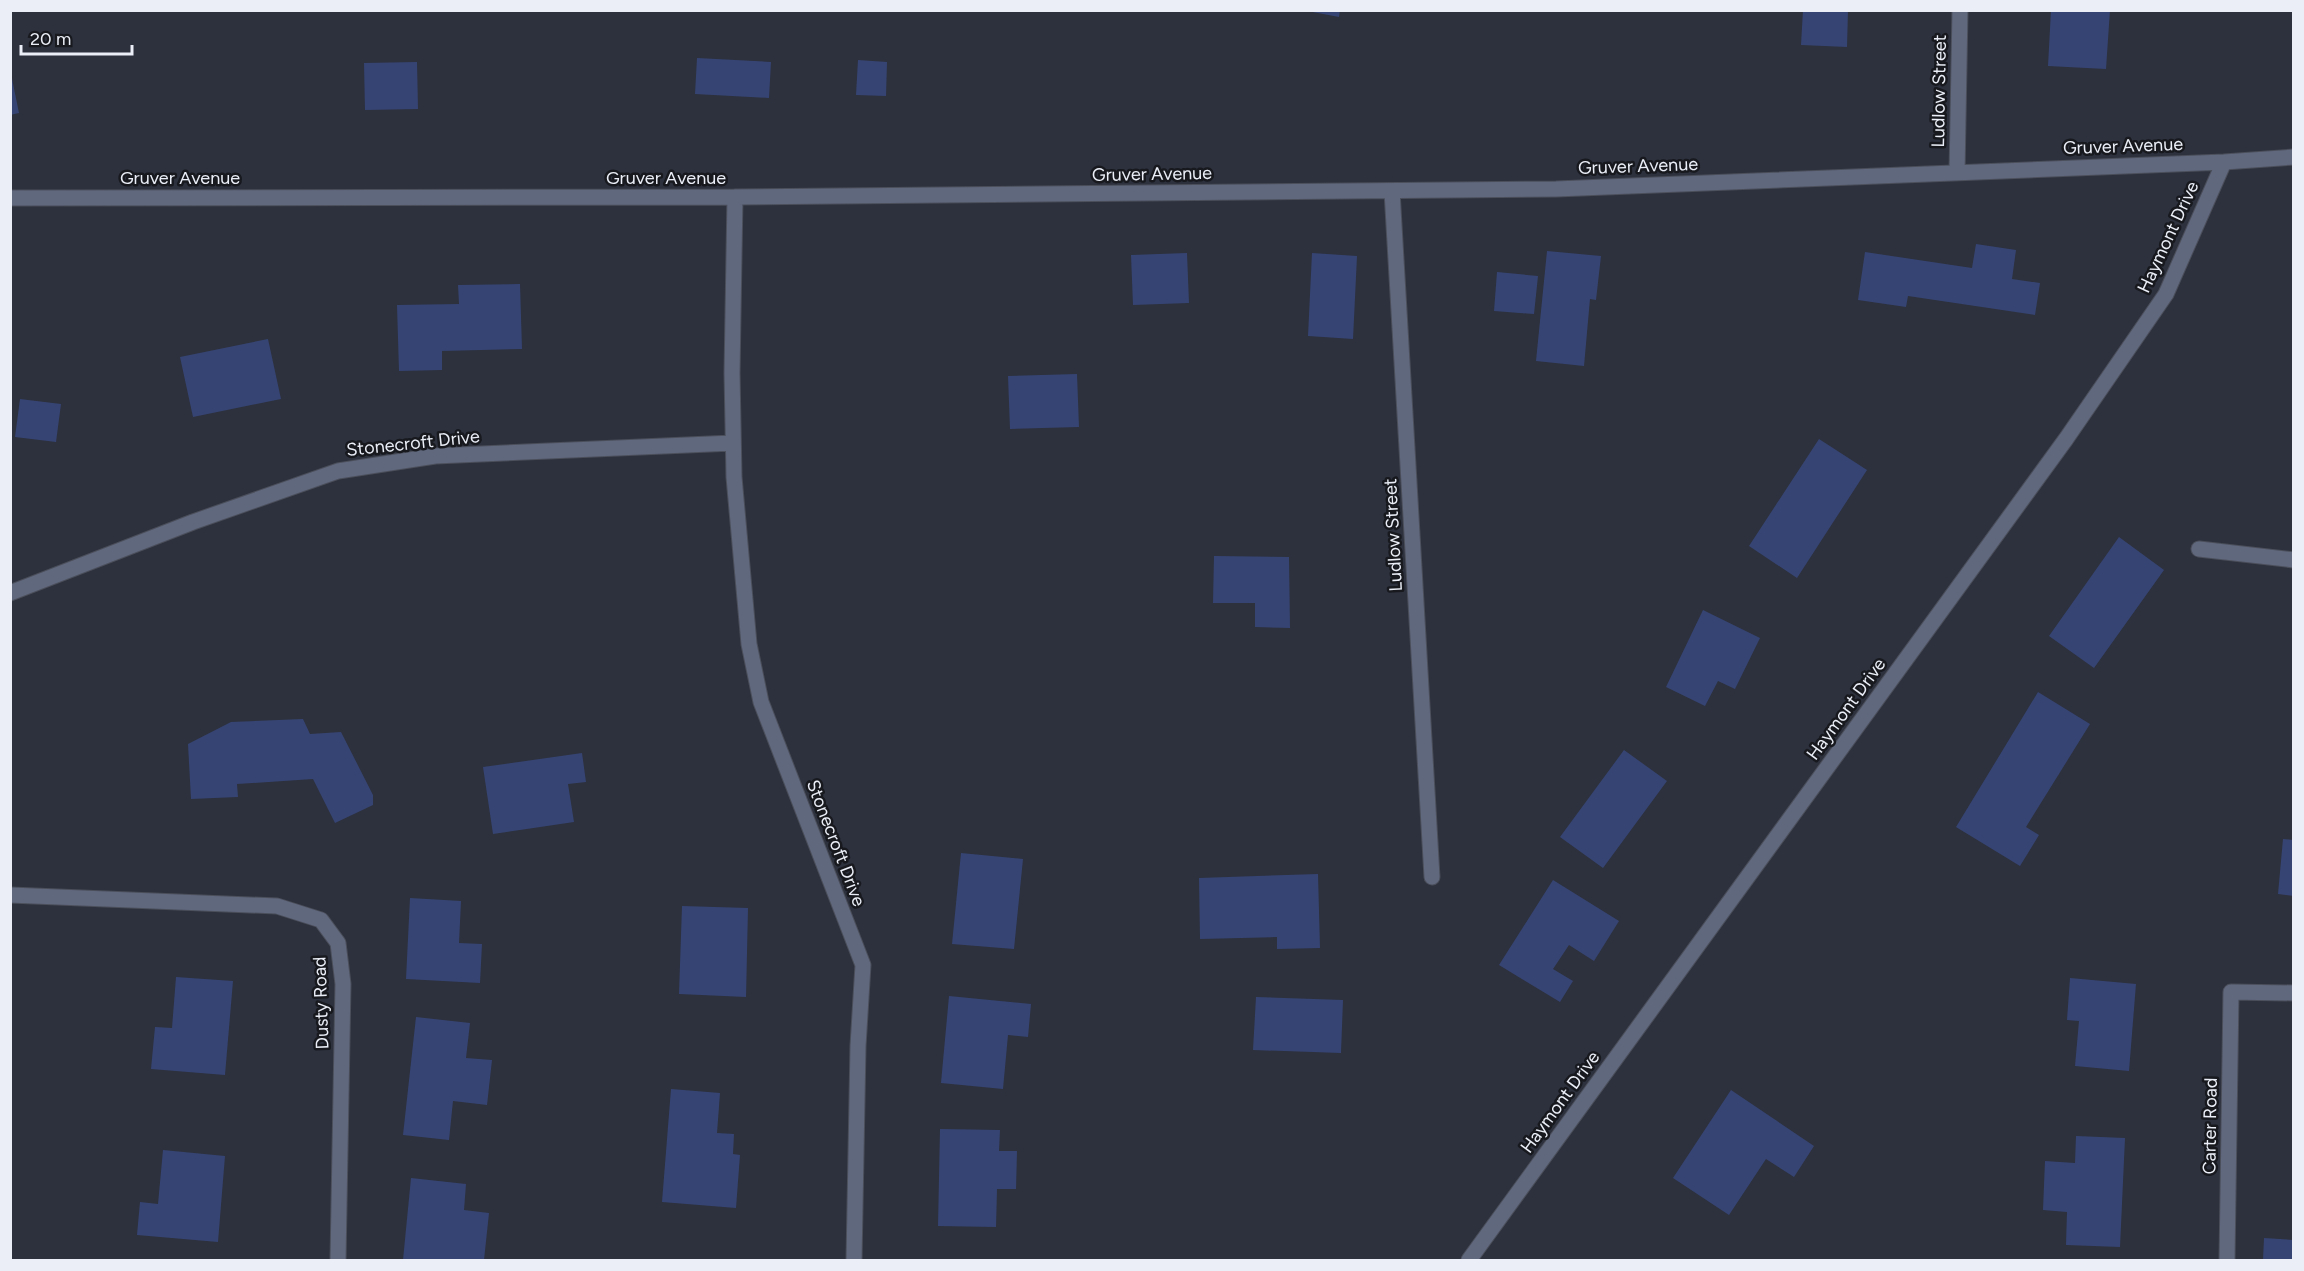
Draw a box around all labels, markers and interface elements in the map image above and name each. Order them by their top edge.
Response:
scale bar [21,18,132,56]
text: 20 m [30,28,71,50]
street label: Ludlow Street [1927,34,1951,148]
street label: Gruver Avenue [2063,133,2184,159]
street label: Gruver Avenue [1578,153,1699,179]
street label: Gruver Avenue [1092,162,1212,186]
street label: Gruver Avenue [120,167,240,189]
street label: Gruver Avenue [606,167,726,189]
street label: Haymont Drive [2133,178,2204,296]
street label: Stonecroft Drive [345,425,481,461]
street label: Ludlow Street [1379,478,1407,592]
street label: Haymont Drive [1802,654,1890,764]
street label: Stonecroft Drive [802,777,870,910]
street label: Dusty Road [308,956,334,1050]
street label: Haymont Drive [1516,1047,1604,1157]
street label: Carter Road [2198,1077,2222,1175]

